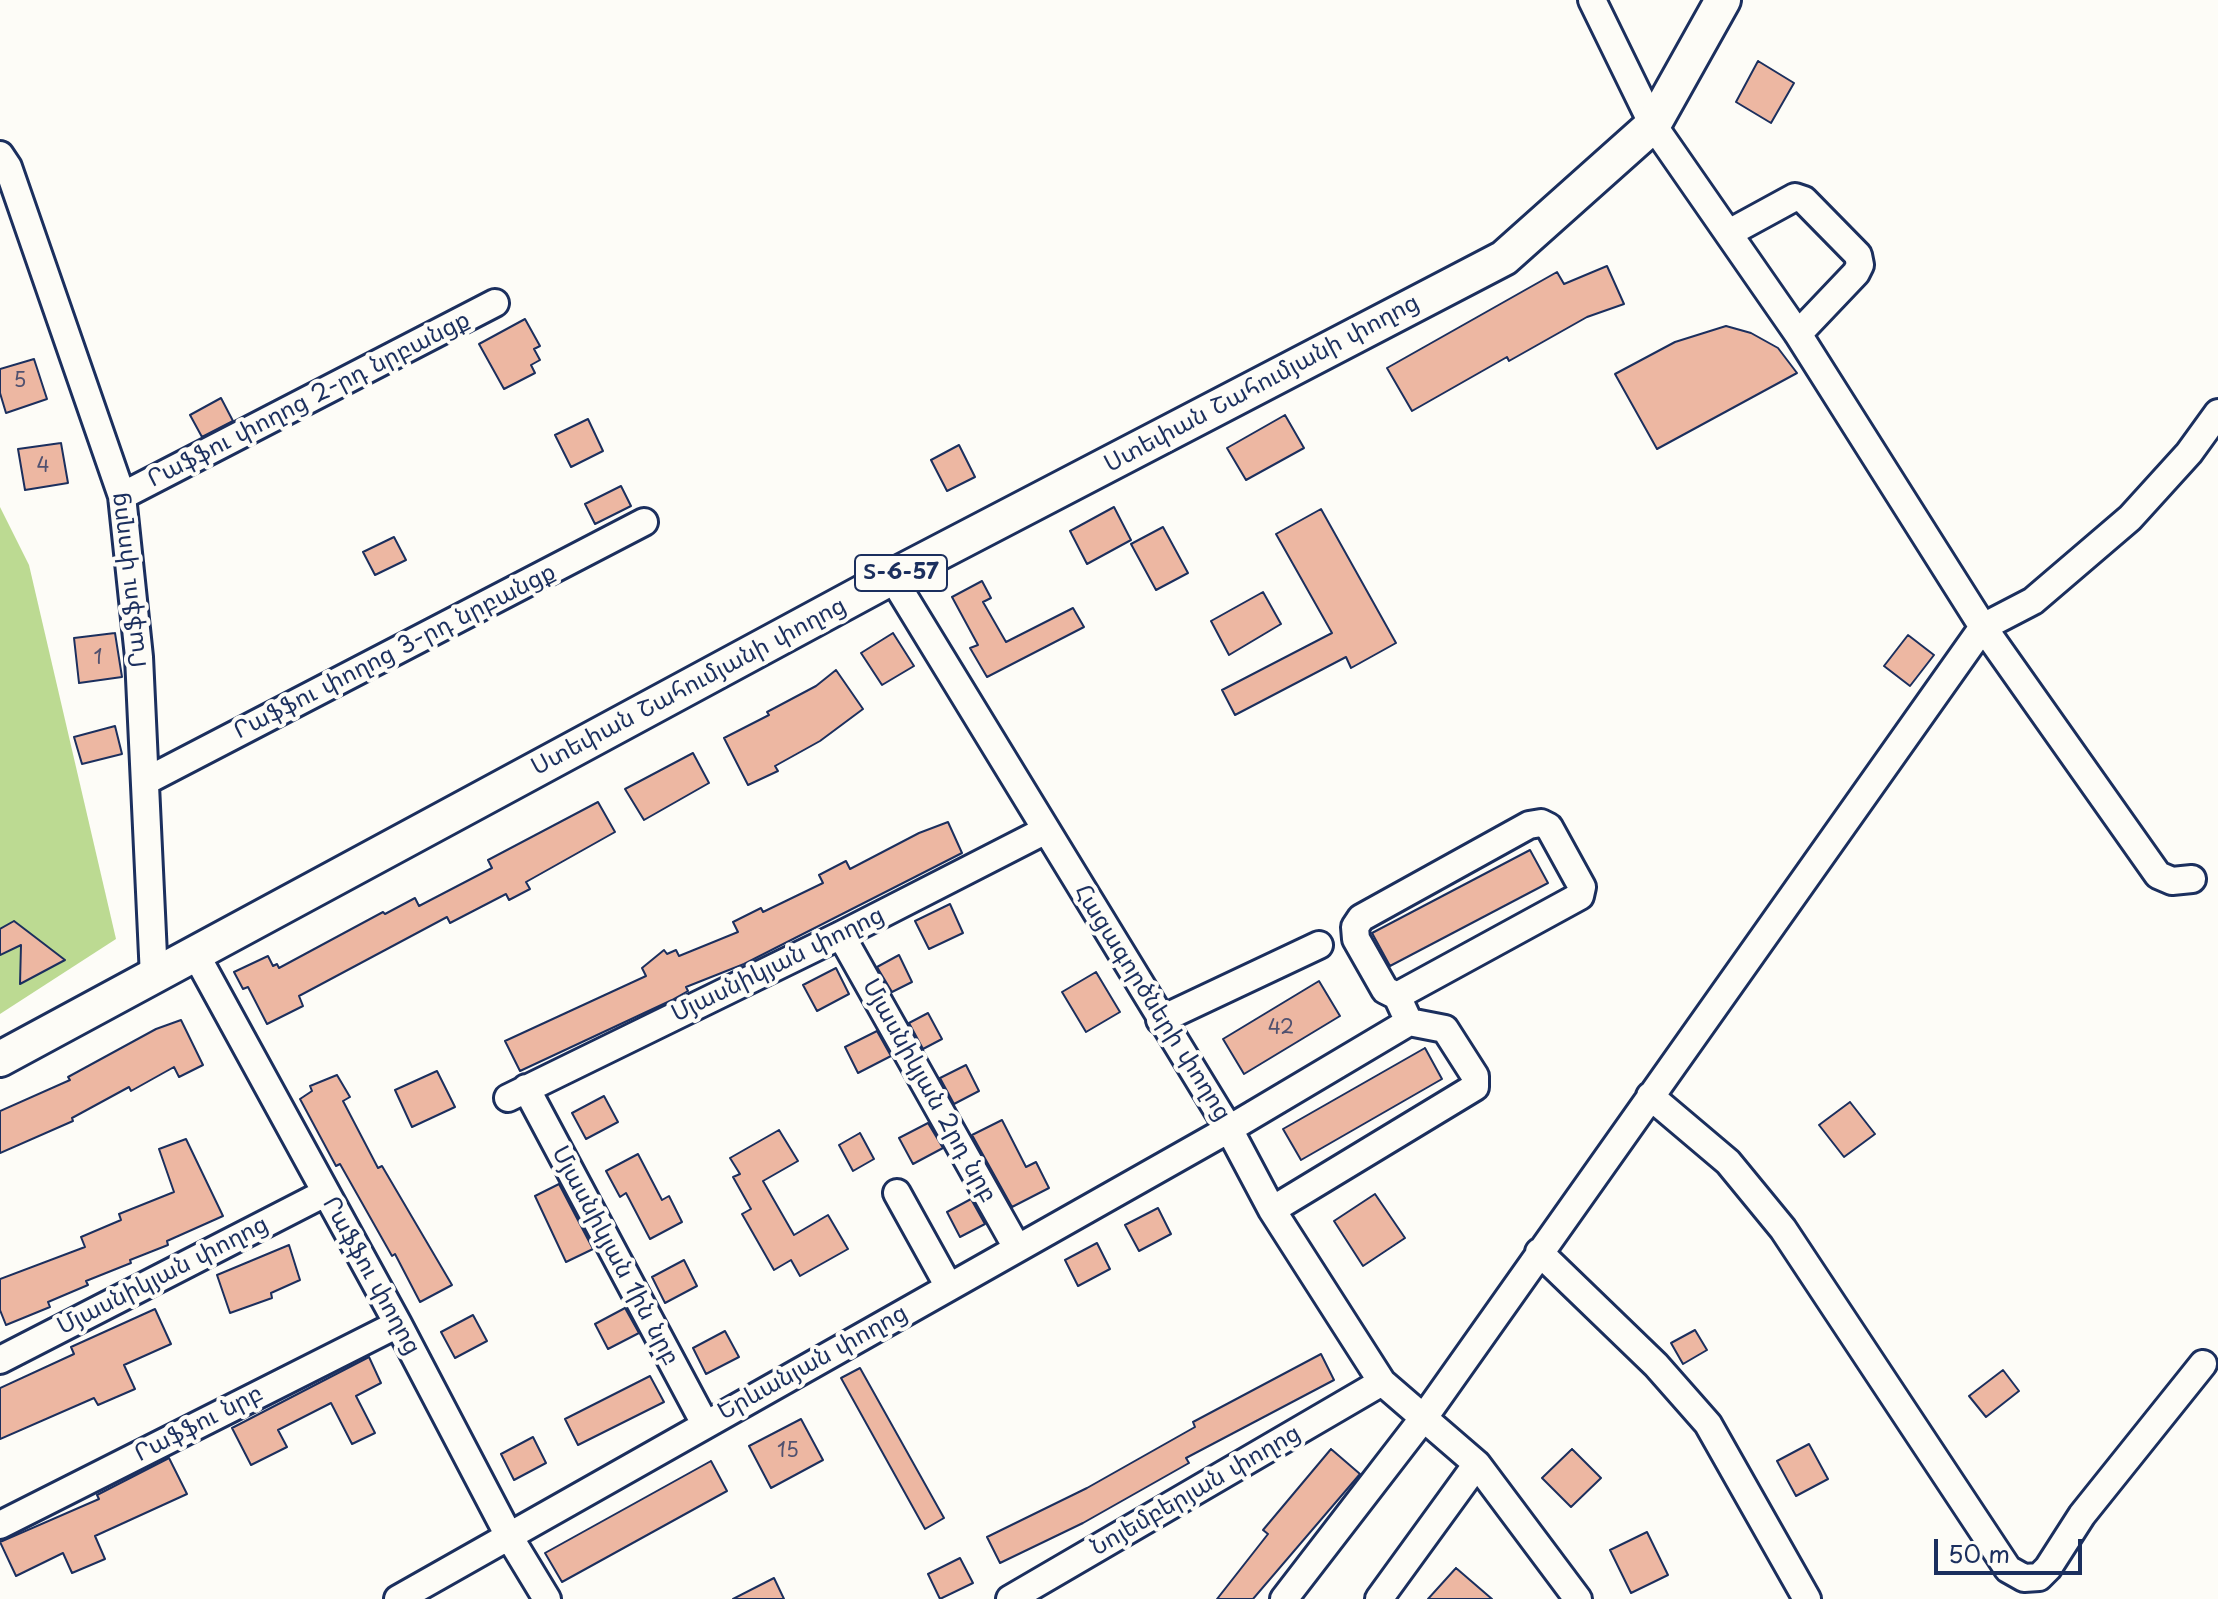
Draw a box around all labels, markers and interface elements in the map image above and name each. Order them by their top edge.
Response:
street label: Ստեփան Շահումյանի փողոց [1100,289,1424,479]
street label: Րաֆֆու փողոց 2-րդ նրբանցք [143,306,475,494]
house number: 5 [14,369,26,393]
house number: 4 [36,454,50,478]
street label: Րաֆֆու փողոց [104,491,154,669]
road number: Տ-6-57 [855,555,947,591]
street label: Րաֆֆու փողոց 3-րդ նրբանցք [229,558,561,746]
street label: Ստեփան Շահումյանի փողոց [527,592,851,782]
house number: 1 [94,646,102,670]
street label: Հացագործների փողոց [1067,879,1237,1127]
street label: Մյասնիկյան փողոց [667,901,889,1029]
street label: Մյասնիկյան 2րդ նրբ [855,974,1003,1208]
house number: 42 [1268,1016,1294,1040]
street label: Մյասնիկյան 1ին նրբ [545,1141,685,1371]
street label: Րաֆֆու փողոց [316,1192,426,1360]
street label: Մյասնիկյան փողոց [53,1210,273,1342]
street label: Երևանյան փողոց [713,1299,913,1427]
street label: Րաֆֆու նրբ [130,1379,268,1469]
street label: Նոյեմբերյան փողոց [1086,1419,1306,1563]
house number: 15 [777,1439,799,1463]
scale bar [1938,1523,2086,1573]
text: 50 m [1948,1535,2010,1571]

